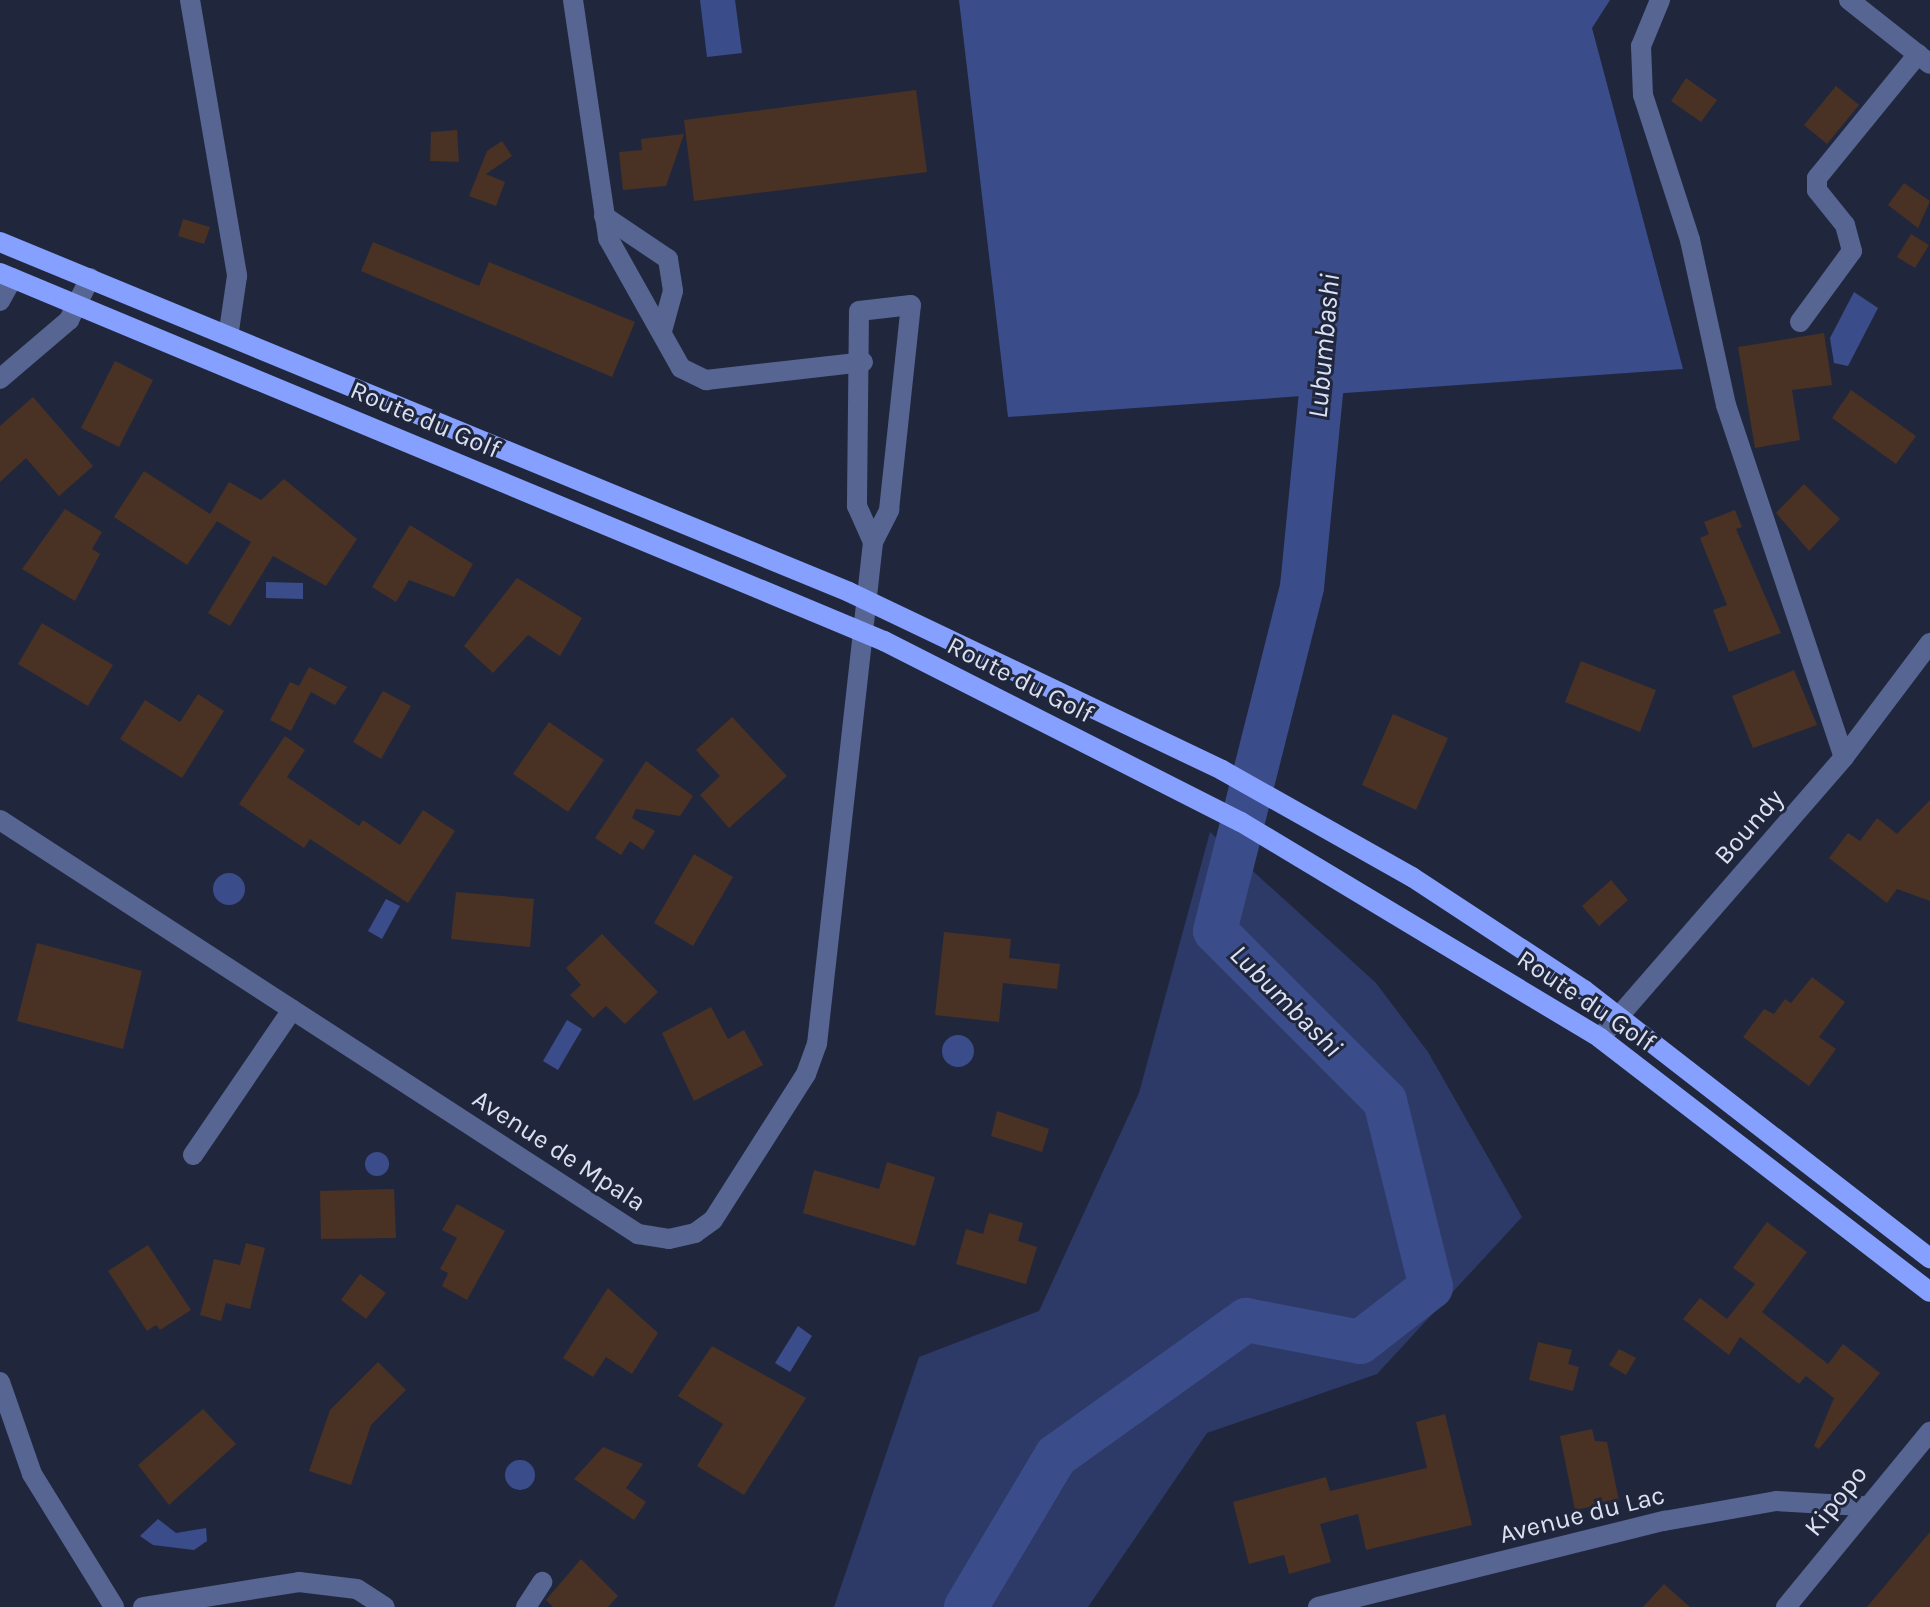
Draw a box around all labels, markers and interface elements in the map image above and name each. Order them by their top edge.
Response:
water label: Lubumbashi [1301,272,1347,420]
street label: Route du Golf [345,374,505,466]
street label: Route du Golf [942,630,1098,730]
street label: Boundy [1708,783,1790,871]
water label: Lubumbashi [1223,938,1349,1064]
street label: Route du Golf [1511,943,1661,1059]
street label: Avenue de Mpala [467,1084,651,1218]
street label: Kipopo [1798,1459,1874,1543]
street label: Avenue du Lac [1496,1479,1668,1551]

